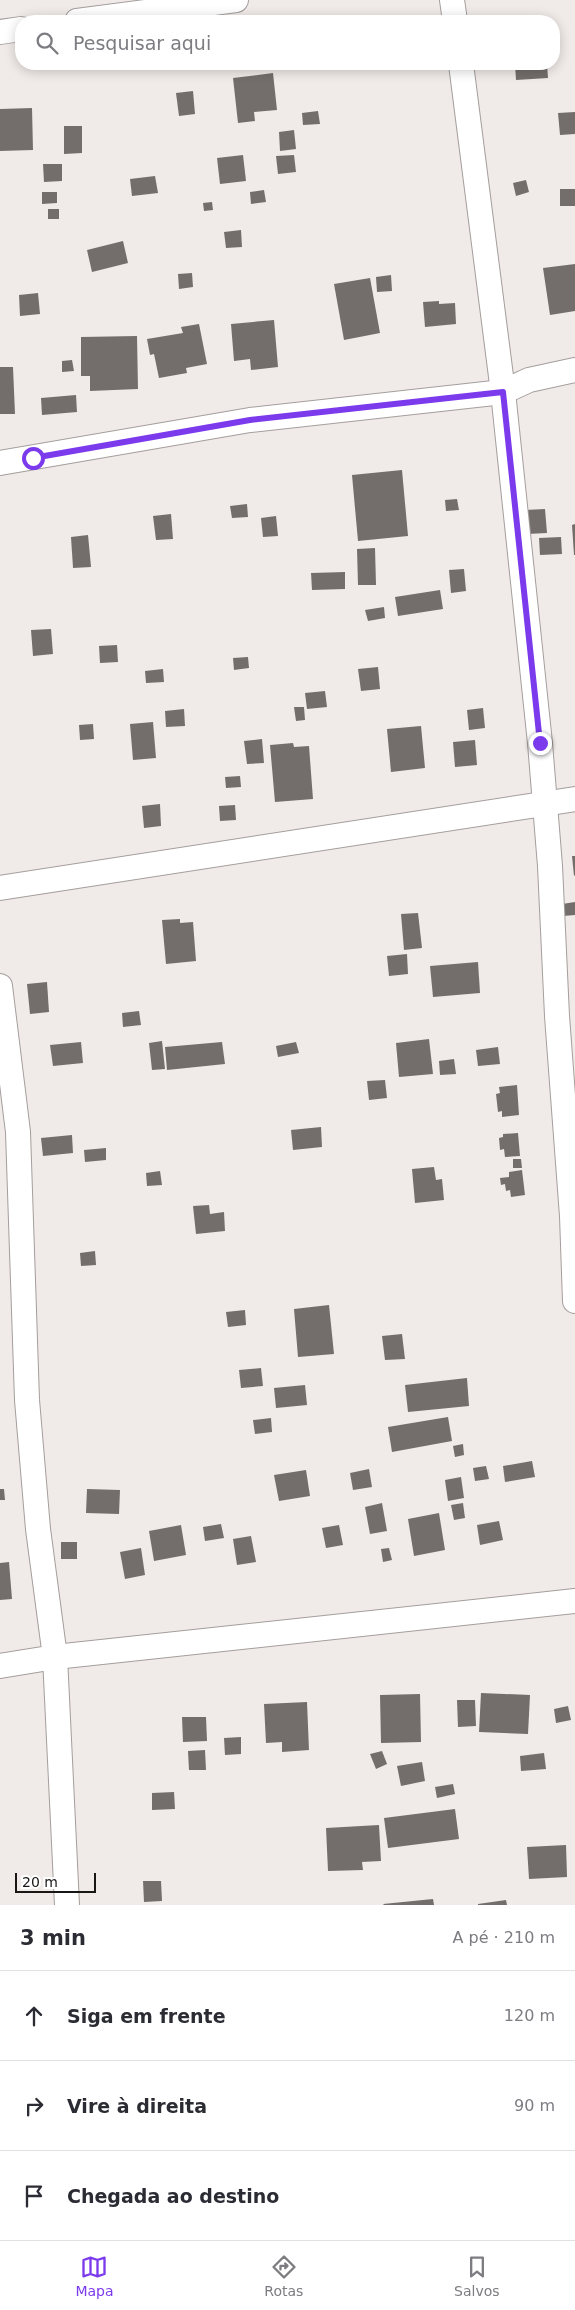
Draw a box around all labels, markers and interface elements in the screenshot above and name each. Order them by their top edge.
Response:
search box [15,15,560,70]
icon: search [33,29,61,57]
text: Pesquisar aqui [73,32,211,54]
route start [22,447,45,470]
route end [529,732,552,755]
scale bar [15,1870,96,1893]
text: 20 m [22,1874,58,1890]
text: 3 min [20,1926,86,1950]
text: A pé · 210 m [453,1928,555,1947]
icon: ahead [20,2002,48,2030]
text: Siga em frente [67,2005,226,2027]
text: 120 m [504,2006,555,2025]
icon: right [20,2092,48,2120]
text: Vire à direita [67,2095,207,2117]
text: 90 m [514,2096,555,2115]
icon: arrive [20,2182,48,2210]
text: Chegada ao destino [67,2185,279,2207]
tab: Mapa [75,2253,114,2299]
tab: Rotas [264,2253,303,2299]
tab: Salvos [454,2253,500,2299]

